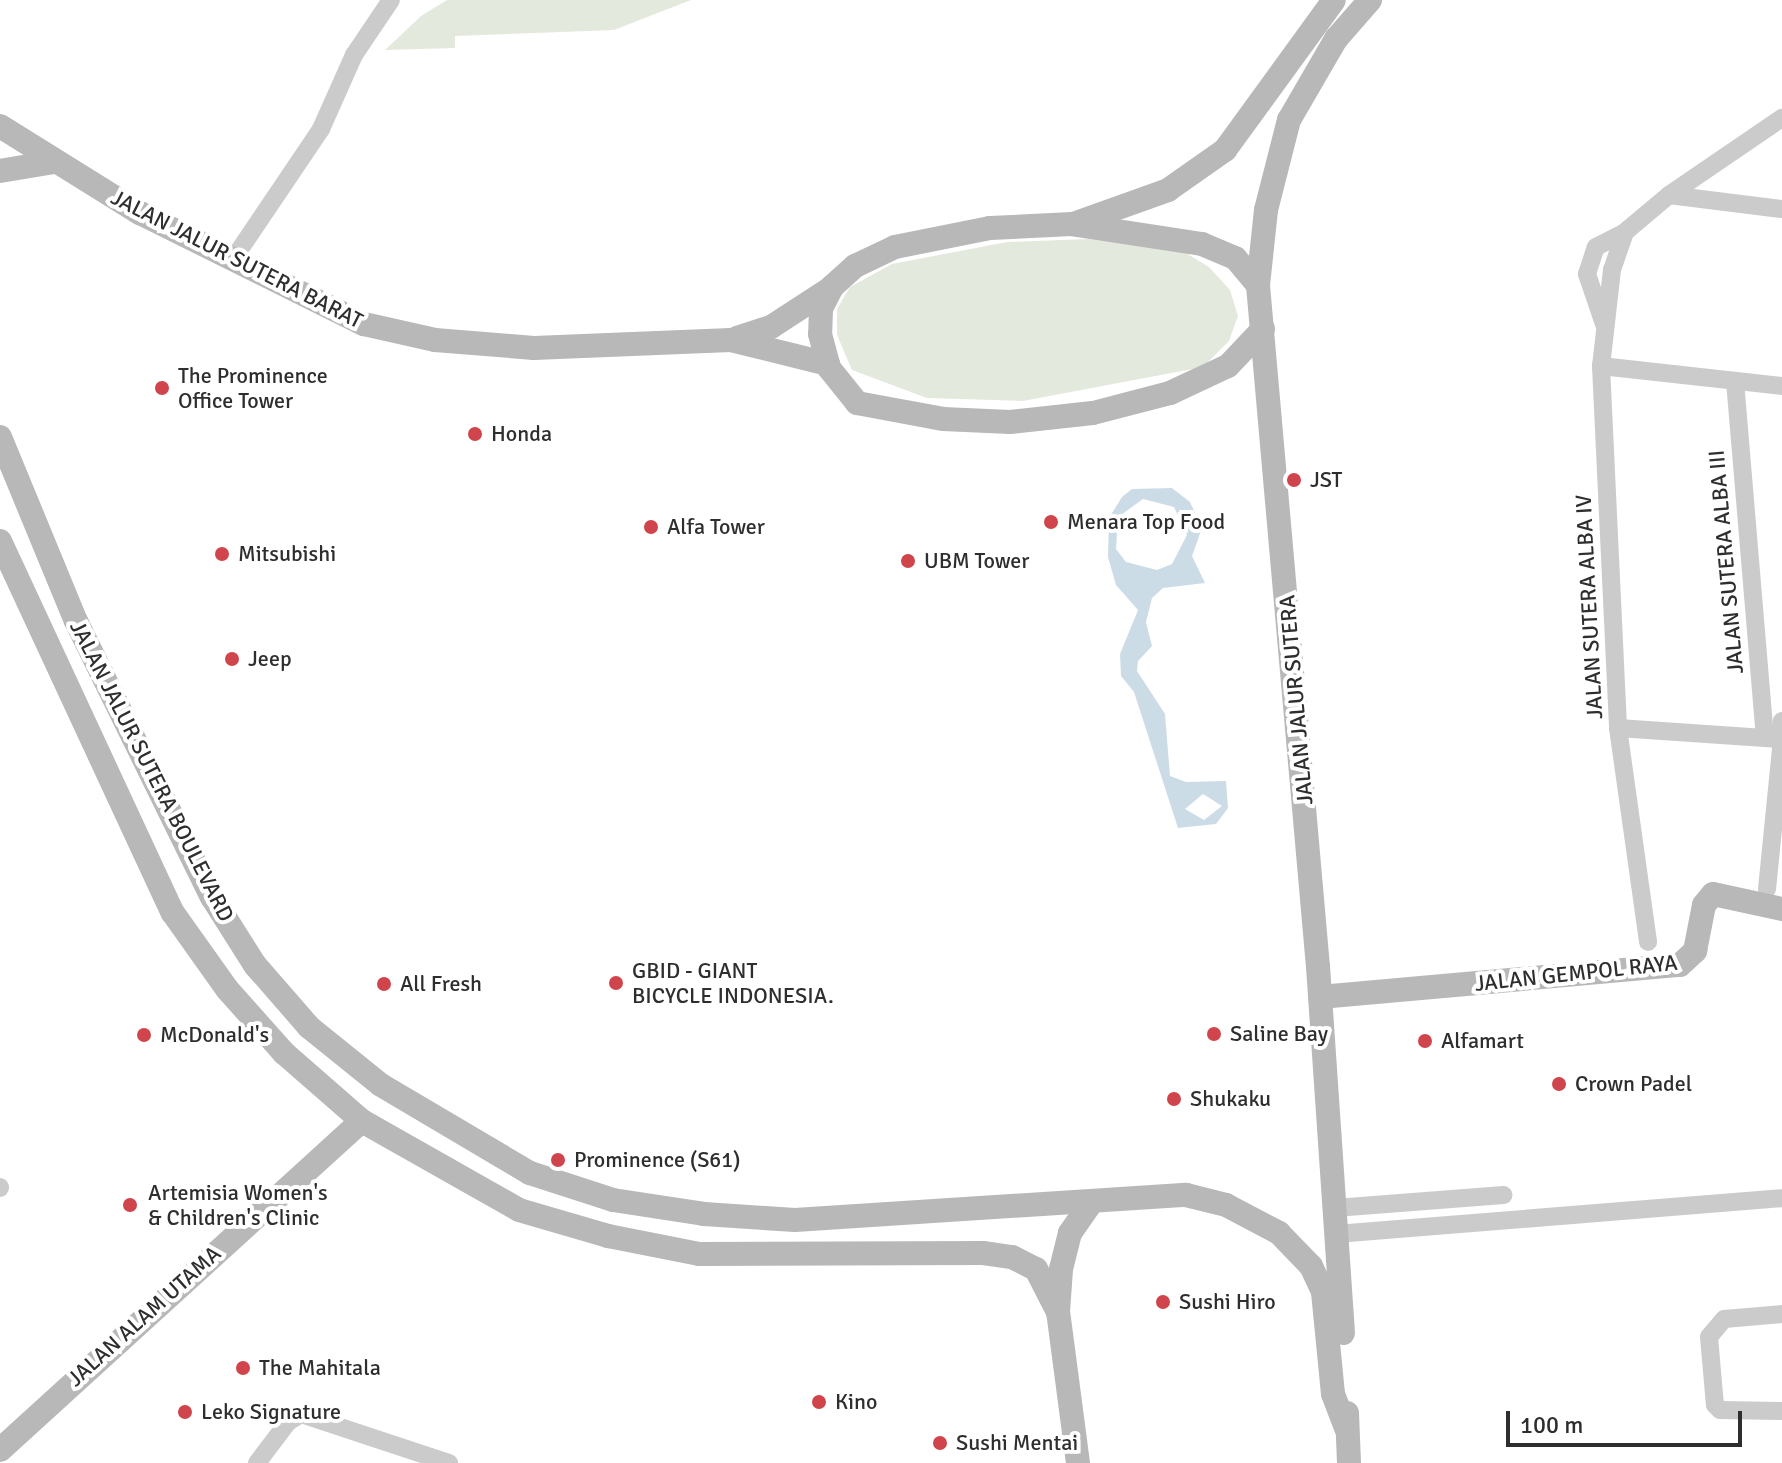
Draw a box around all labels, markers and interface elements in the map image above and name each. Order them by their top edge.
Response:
street label: JALAN JALUR SUTERA BARAT [107,184,367,334]
place label: The Prominence Office Tower [178,362,328,414]
marker: The Prominence Office Tower [153,379,171,397]
place label: Honda [491,421,552,447]
marker: Honda [466,425,484,443]
street label: JALAN SUTERA ALBA III [1703,449,1749,675]
place label: JST [1310,467,1342,493]
marker: JST [1285,471,1303,489]
street label: JALAN SUTERA ALBA IV [1570,494,1608,720]
place label: Menara Top Food [1067,509,1225,535]
marker: Menara Top Food [1042,513,1060,531]
place label: Alfa Tower [667,514,765,540]
marker: Alfa Tower [642,518,660,536]
place label: Mitsubishi [238,541,336,567]
marker: Mitsubishi [213,545,231,563]
place label: UBM Tower [924,548,1029,574]
marker: UBM Tower [899,552,917,570]
street label: JALAN JALUR SUTERA [1274,594,1318,806]
street label: JALAN JALUR SUTERA BOULEVARD [64,616,240,926]
place label: Jeep [248,646,292,672]
marker: Jeep [223,650,241,668]
street label: JALAN GEMPOL RAYA [1473,949,1679,997]
place label: GBID - GIANT BICYCLE INDONESIA. [632,957,834,1008]
place label: All Fresh [400,971,482,997]
marker: GBID - GIANT BICYCLE INDONESIA. [607,974,625,992]
marker: All Fresh [375,975,393,993]
place label: Saline Bay [1230,1021,1328,1047]
place label: McDonald's [160,1022,269,1048]
marker: Saline Bay [1205,1025,1223,1043]
marker: McDonald's [135,1026,153,1044]
place label: Alfamart [1441,1028,1524,1054]
marker: Alfamart [1416,1032,1434,1050]
place label: Crown Padel [1575,1071,1692,1097]
marker: Crown Padel [1550,1075,1568,1093]
place label: Shukaku [1190,1086,1271,1112]
marker: Shukaku [1165,1090,1183,1108]
place label: Prominence (S61) [574,1147,740,1173]
marker: Prominence (S61) [549,1151,567,1169]
place label: Artemisia Women's & Children's Clinic [148,1179,328,1230]
marker: Artemisia Women's & Children's Clinic [119,1194,141,1216]
street label: JALAN ALAM UTAMA [62,1240,226,1392]
place label: Sushi Hiro [1179,1289,1276,1315]
marker: Sushi Hiro [1154,1293,1172,1311]
place label: The Mahitala [259,1355,381,1381]
marker: The Mahitala [234,1359,252,1377]
place label: Kino [835,1389,878,1415]
marker: Kino [810,1393,828,1411]
scale bar [1510,1395,1746,1445]
place label: Leko Signature [201,1399,341,1425]
marker: Leko Signature [176,1403,194,1421]
text: 100 m [1520,1410,1583,1440]
place label: Sushi Mentai [956,1430,1078,1456]
marker: Sushi Mentai [931,1434,949,1452]

